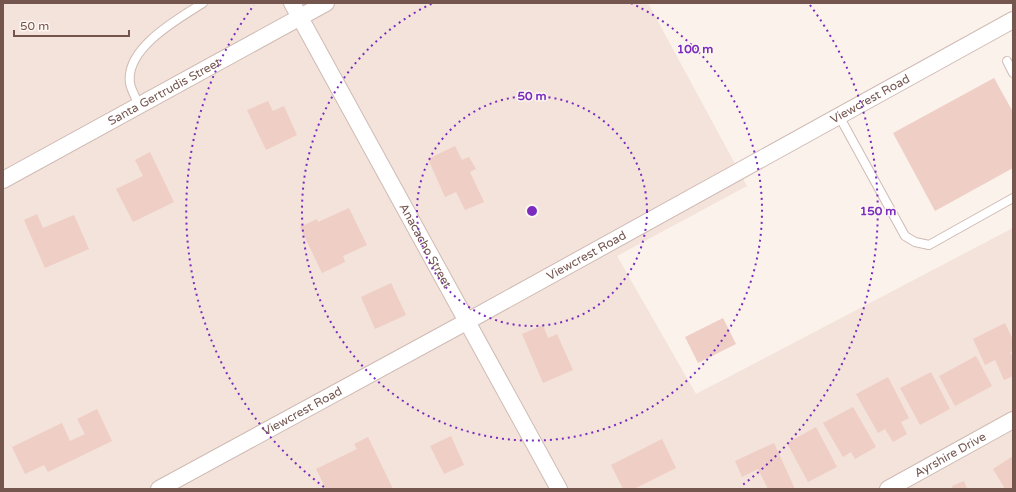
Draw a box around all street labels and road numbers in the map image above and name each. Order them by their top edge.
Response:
street label: Santa Gertrudis Street [105,55,224,128]
street label: Viewcrest Road [828,71,912,126]
street label: Anacacho Street [396,201,454,291]
street label: Viewcrest Road [544,228,629,283]
street label: Viewcrest Road [260,384,344,438]
street label: Ayrshire Drive [912,429,989,480]

